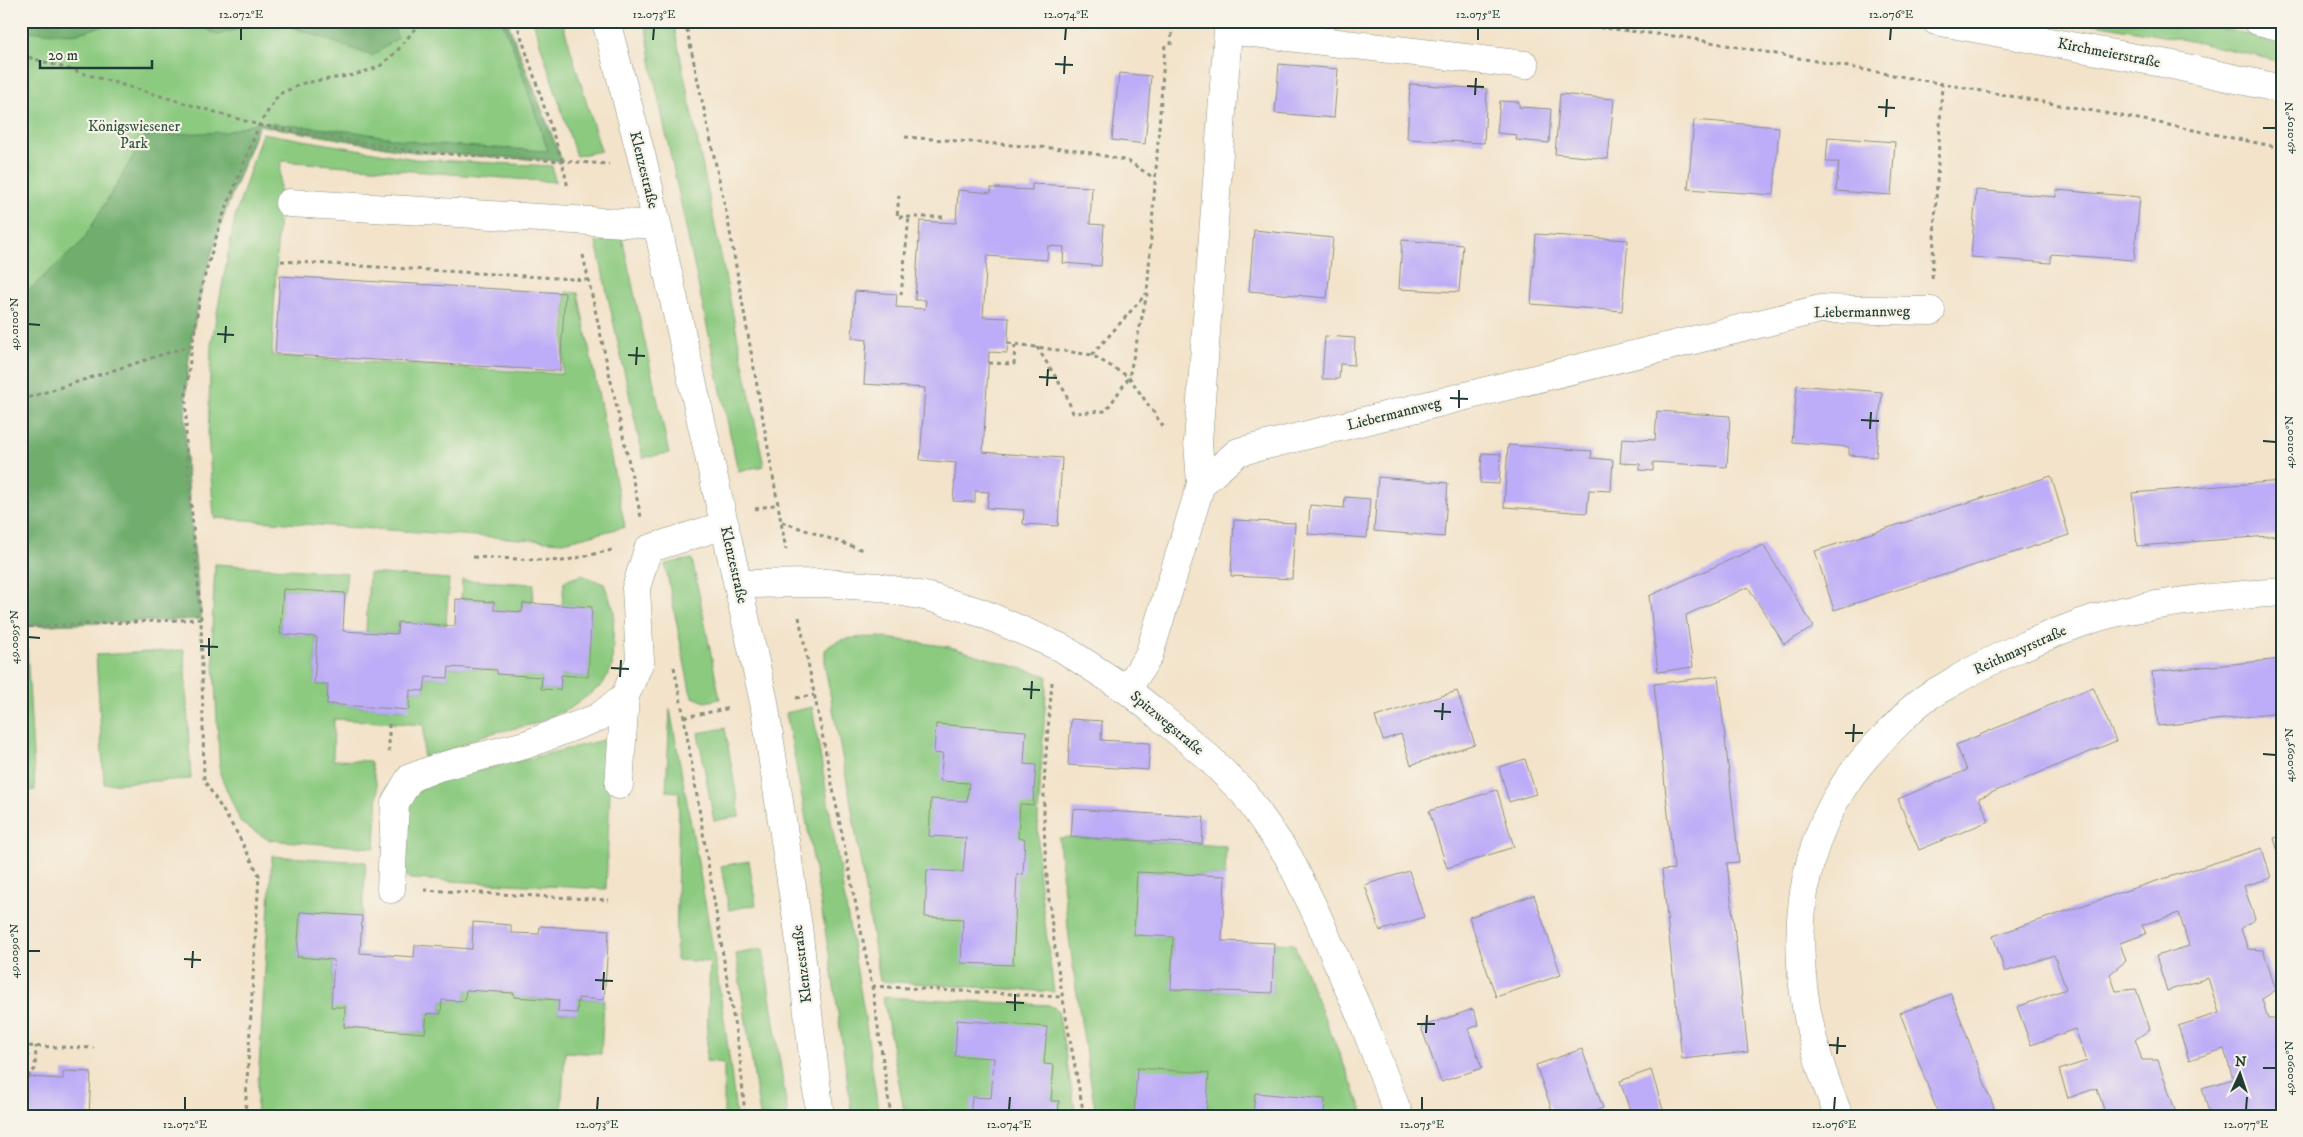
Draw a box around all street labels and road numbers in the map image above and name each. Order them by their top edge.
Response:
street label: Kirchmeierstraße [2056,34,2162,72]
street label: Klenzestraße [625,129,663,211]
street label: Liebermannweg [1814,302,1911,322]
street label: Liebermannweg [1345,393,1444,435]
street label: Klenzestraße [716,524,752,606]
street label: Reithmayrstraße [1971,621,2069,679]
street label: Spitzwegstraße [1126,687,1208,759]
street label: Klenzestraße [788,924,816,1004]

